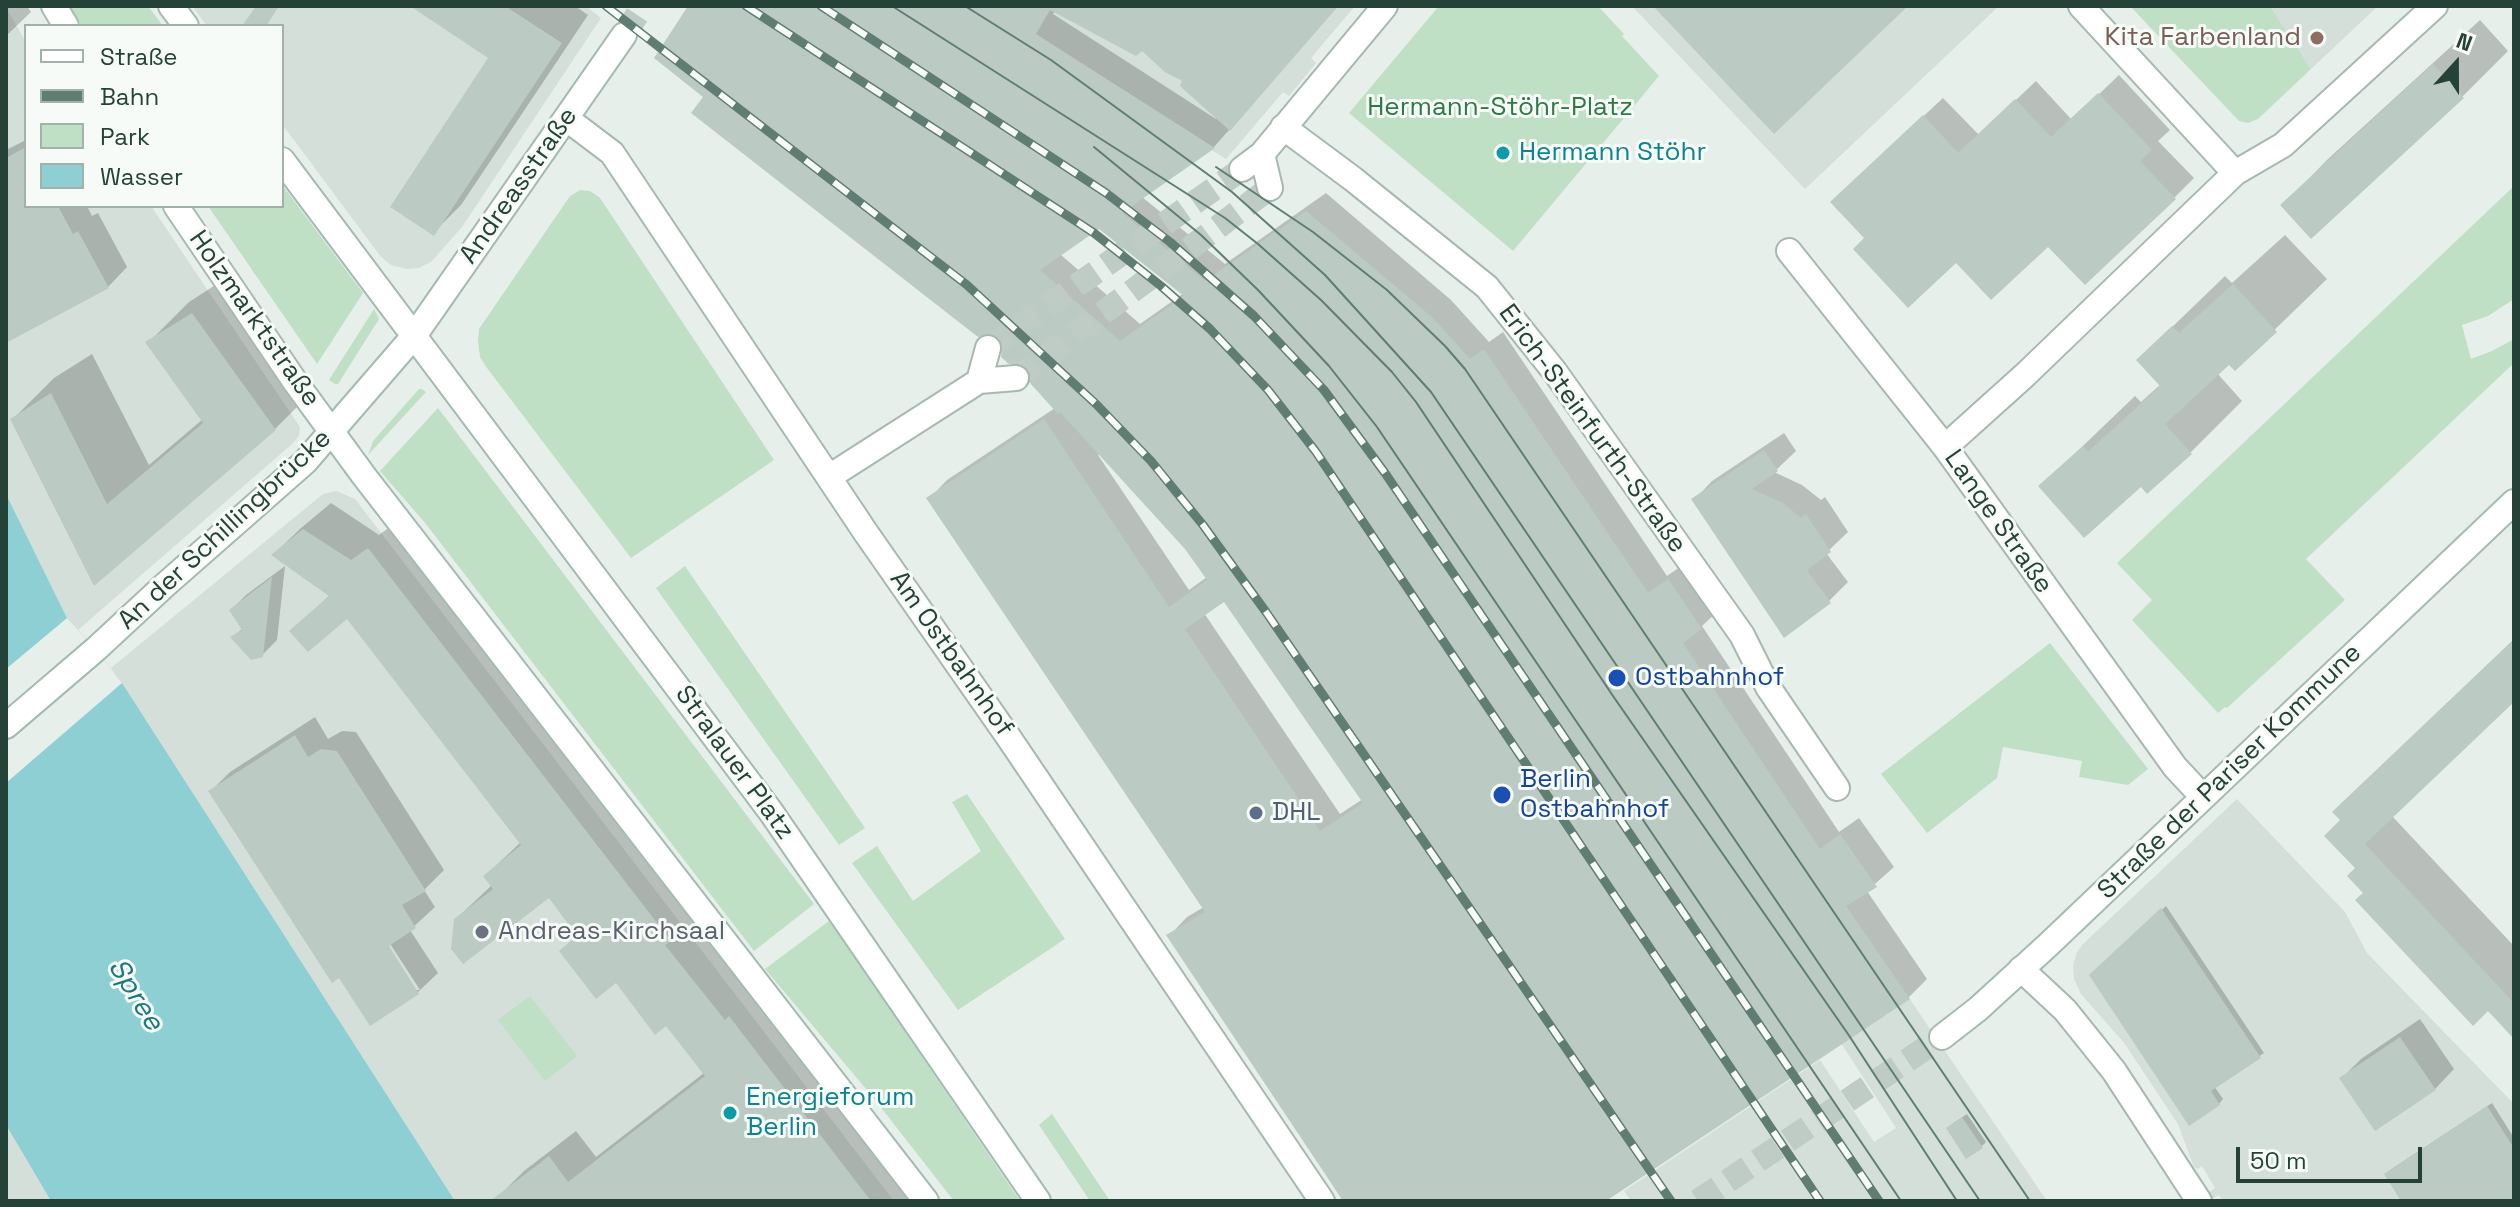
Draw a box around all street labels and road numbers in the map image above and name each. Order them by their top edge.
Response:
street label: Andreasstraße [454,102,584,270]
street label: Holzmarktstraße [182,225,326,413]
street label: Erich-Steinfurth-Straße [1491,299,1693,559]
street label: An der Schillingbrücke [112,423,338,637]
street label: Lange Straße [1937,444,2059,600]
street label: Am Ostbahnhof [882,565,1020,743]
street label: Straße der Pariser Kommune [2092,638,2368,906]
street label: Stralauer Platz [668,680,800,846]

